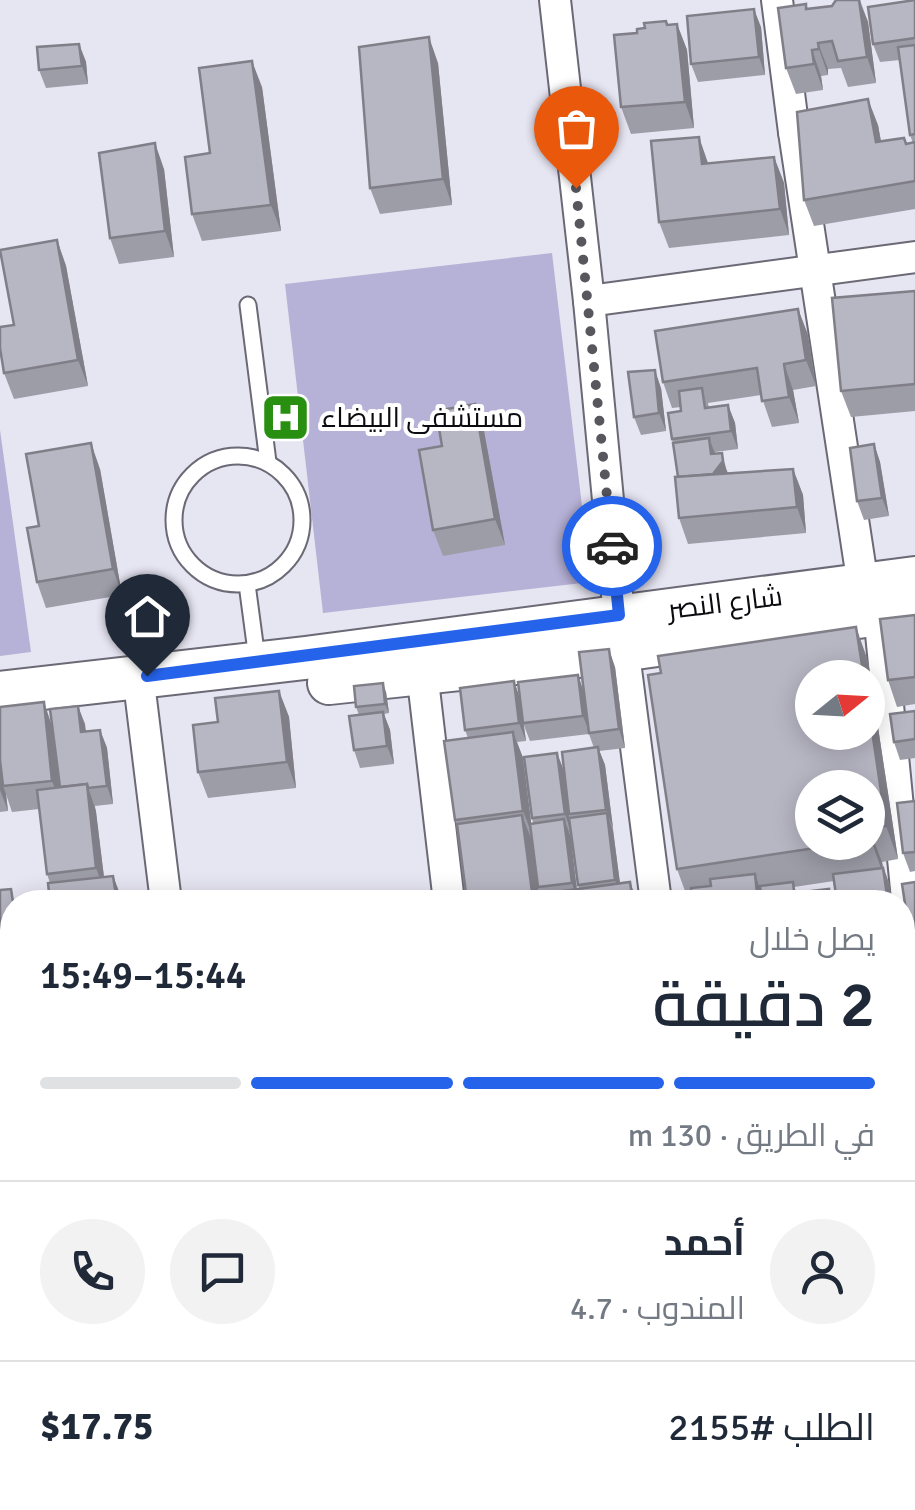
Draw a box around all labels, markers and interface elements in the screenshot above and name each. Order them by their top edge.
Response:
pin [534,86,619,189]
icon: bag [549,101,604,156]
hospital icon: مستشفى البيضاء [260,391,312,443]
place label: مستشفى البيضاء [321,401,523,435]
courier [562,496,662,596]
icon: car [585,519,640,574]
pin [105,574,190,677]
street label: شارع النصر [664,579,784,628]
icon: home [120,589,175,644]
north arrow [795,660,885,750]
map controls [795,660,885,860]
button: layers [795,770,885,860]
text: يصل خلال [749,920,875,959]
text: 15:44–15:49 [40,952,246,999]
text: 2 دقيقة [652,965,875,1045]
text: في الطريق · 130 m [628,1116,875,1155]
button: phone [40,1219,145,1324]
button: chat [170,1219,275,1324]
text: أحمد [664,1219,745,1266]
button: person [770,1219,875,1324]
text: المندوب · 4.7 [570,1289,745,1328]
text: $17.75 [40,1403,154,1450]
text: الطلب #2155 [668,1404,875,1451]

